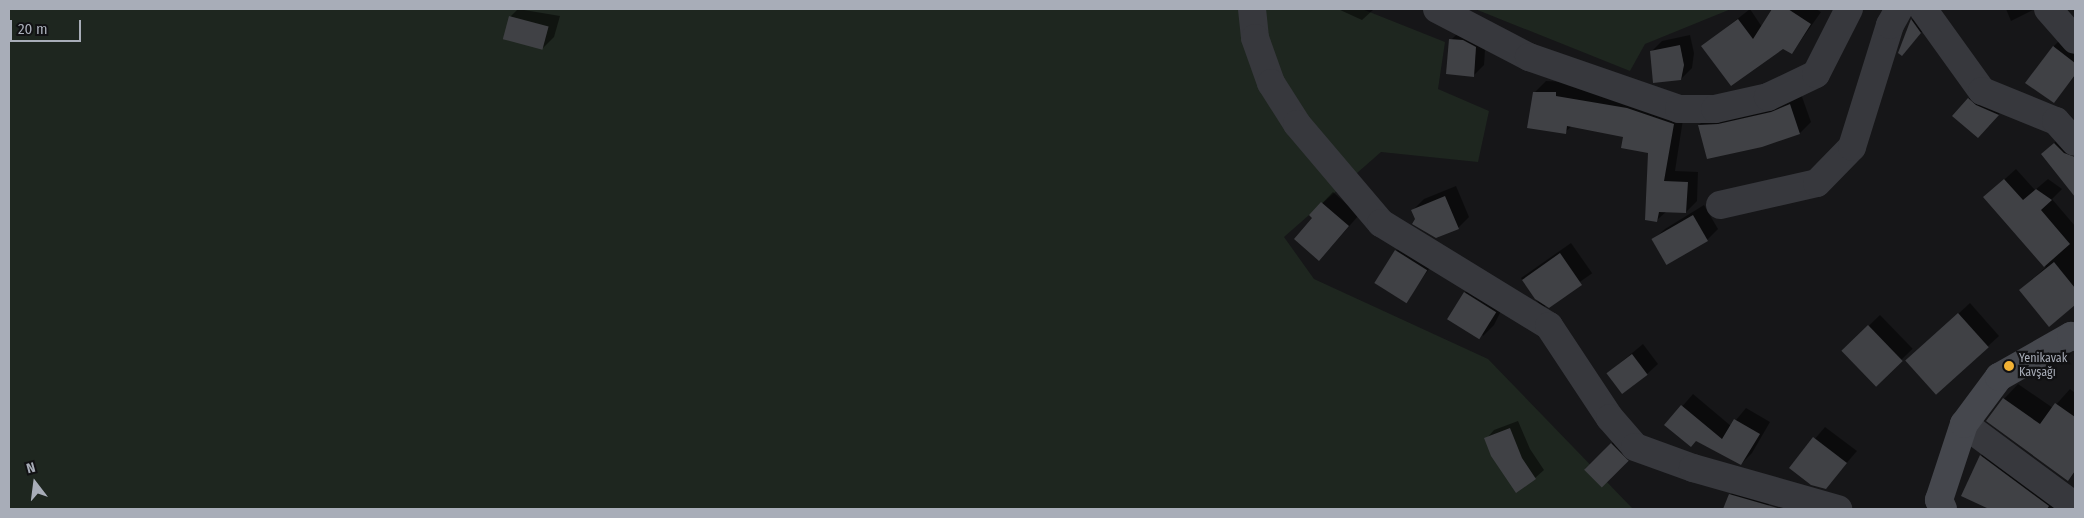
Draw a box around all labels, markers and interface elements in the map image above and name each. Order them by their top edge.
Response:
scale bar [12,10,84,42]
text: 20 m [18,20,48,38]
place label: Yenikavak Kavşağı [2019,352,2067,380]
marker: Yenikavak Kavşağı [2003,360,2015,372]
north arrow [10,458,60,508]
text: N [25,459,37,477]

